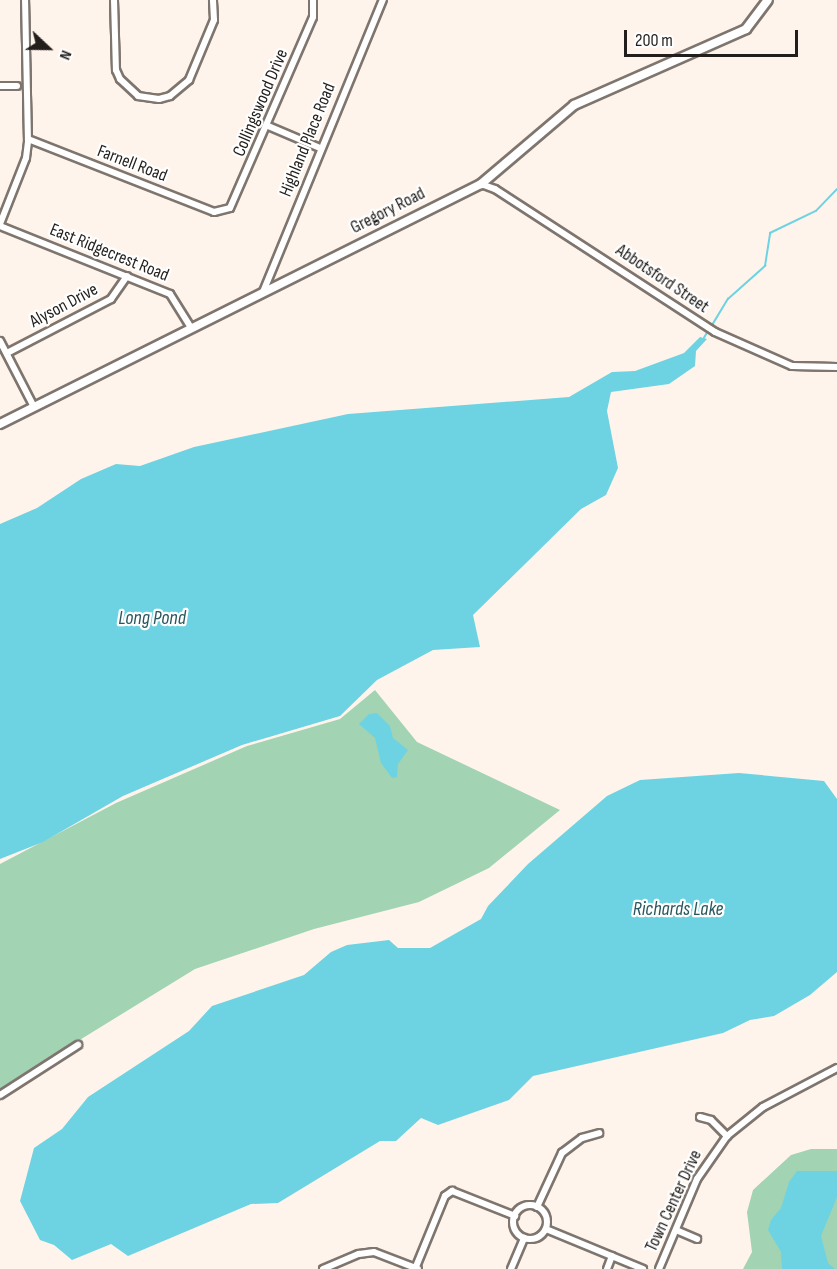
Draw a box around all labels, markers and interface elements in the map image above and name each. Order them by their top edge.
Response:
north arrow [18,18,78,78]
scale bar [627,18,801,56]
text: 200 m [635,30,673,51]
street label: Collingswood Drive [229,46,293,160]
text: N [55,47,76,62]
street label: Highland Place Road [275,80,341,200]
street label: Farnell Road [94,141,170,187]
street label: Gregory Road [347,183,429,239]
street label: East Ridgecrest Road [46,219,172,287]
street label: Abbotsford Street [611,240,713,318]
street label: Alyson Drive [26,279,102,333]
water label: Long Pond [118,606,186,630]
water label: Richards Lake [633,897,723,921]
street label: Town Center Drive [641,1147,707,1255]

